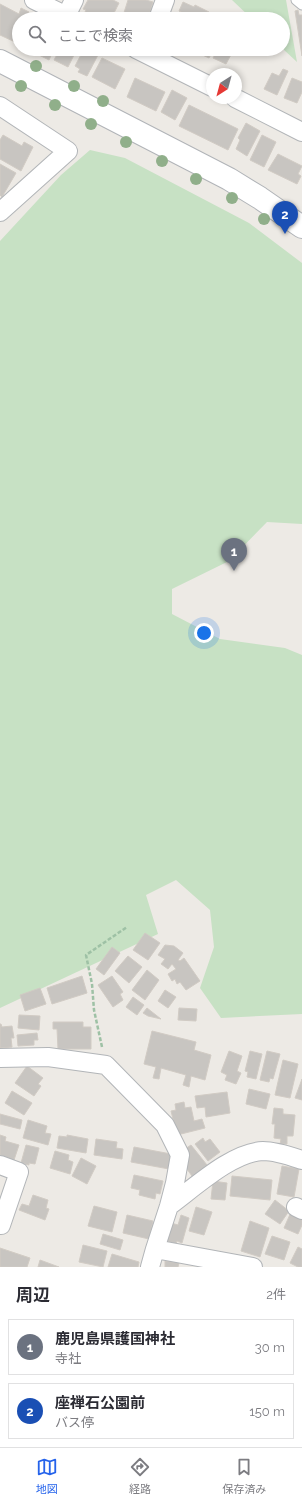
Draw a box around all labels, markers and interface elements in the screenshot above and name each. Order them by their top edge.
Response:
search box [12,12,290,56]
icon: search [26,23,48,45]
text: ここで検索 [58,27,133,45]
north arrow [206,68,242,104]
pin: 2 [272,201,298,234]
pin: 1 [221,538,247,571]
your location [194,623,214,643]
text: 周辺 [16,1285,50,1305]
text: 2件 [266,1287,286,1302]
text: 鹿児島県護国神社 [55,1330,175,1348]
text: 1 [27,1340,33,1355]
text: 30 m [255,1340,285,1355]
text: 寺社 [55,1351,81,1366]
text: 座禅石公園前 [55,1394,145,1412]
text: 2 [26,1404,34,1419]
text: 150 m [249,1404,285,1419]
text: バス停 [55,1415,94,1430]
tab: 地図 [36,1456,58,1496]
tab: 経路 [129,1456,151,1496]
tab: 保存済み [222,1456,266,1496]

